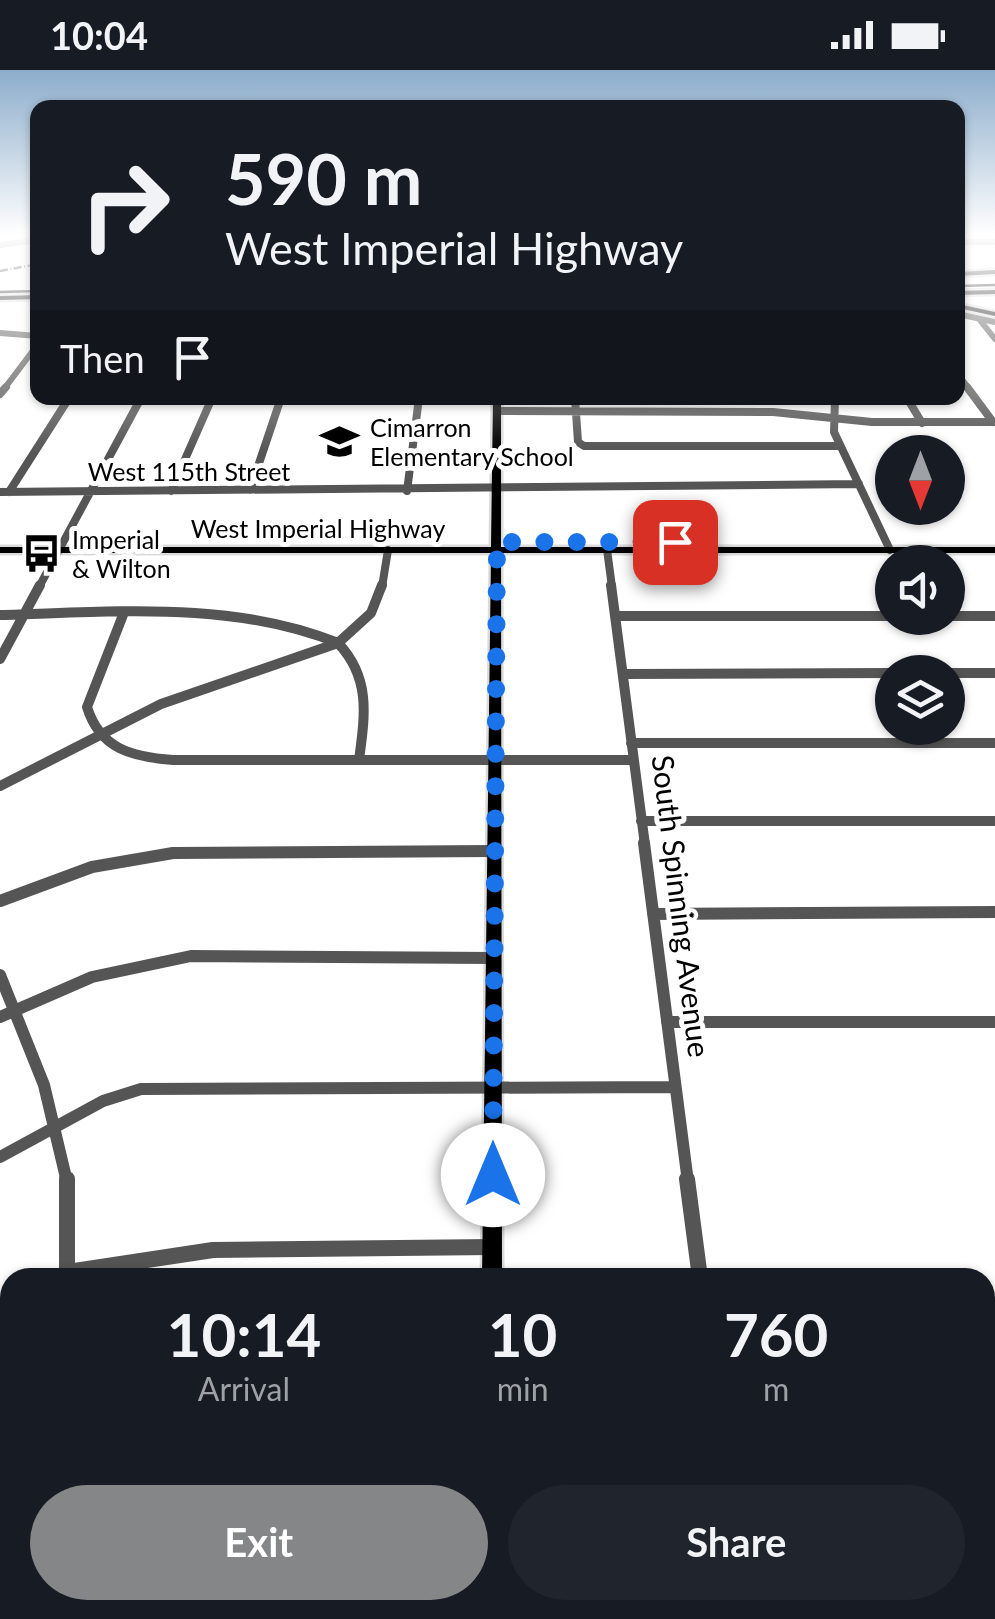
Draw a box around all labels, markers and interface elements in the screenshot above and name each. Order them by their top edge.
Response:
text: 10:04 [50,12,148,58]
text: 590 m [225,136,422,220]
icon: right [60,140,190,270]
text: West Imperial Highway [225,221,683,275]
icon: arrive [165,330,220,385]
text: Then [60,335,145,381]
place label: Cimarron Elementary School [370,412,574,471]
school or university icon: Cimarron Elementary School [319,420,361,462]
north arrow [875,435,965,525]
map controls [875,435,965,745]
street label: West 115th Street [88,456,290,486]
pin [633,500,718,585]
street label: West Imperial Highway [191,513,445,543]
icon: arrive [648,515,703,570]
place label: Imperial & Wilton [72,524,171,583]
bus stop icon: Imperial & Wilton [21,532,63,574]
button: sound [875,545,965,635]
button: layers [875,655,965,745]
street label: South Spinning Avenue [646,753,718,1059]
position arrow [441,1123,545,1227]
text: 10:14 [167,1298,321,1370]
text: 10 [488,1298,557,1370]
text: 760 [724,1298,828,1370]
text: Arrival [198,1369,290,1408]
text: min [497,1369,549,1408]
text: m [763,1369,789,1408]
button: Exit [30,1485,488,1600]
button: Share [508,1485,965,1600]

